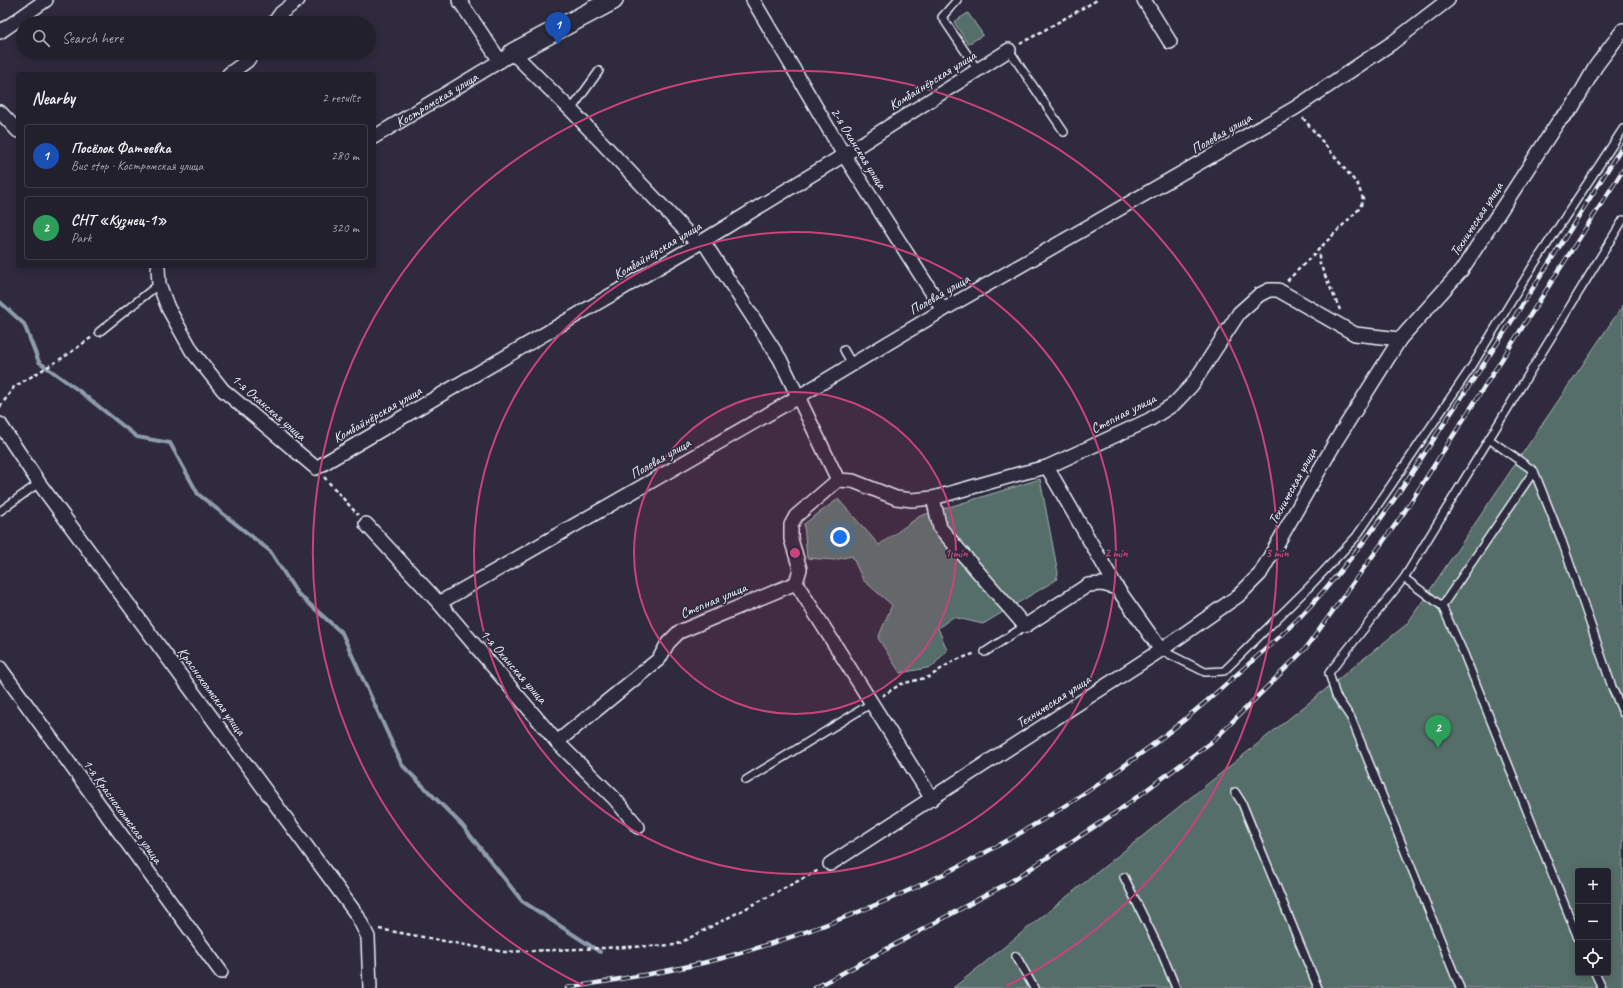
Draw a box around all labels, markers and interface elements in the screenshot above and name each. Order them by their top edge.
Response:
pin: 1 [545,12,571,45]
search box [16,16,376,60]
icon: search [30,27,52,49]
text: Search here [62,29,123,48]
street label: Комбайнёрская улица [886,46,980,114]
street label: Костромская улица [393,68,482,131]
text: Nearby [32,88,75,109]
text: 2 results [322,90,360,106]
street label: 2-я Оханская улица [827,104,891,193]
street label: Полевая улица [1188,109,1255,158]
text: Посёлок Фатеевка [71,139,171,158]
text: 1 [43,148,49,164]
text: 280 m [331,148,359,164]
text: Bus stop · Костромская улица [71,158,203,174]
street label: Техническая улица [1446,178,1507,260]
text: СНТ «Кузнец-1» [71,211,167,230]
street label: Комбайнёрская улица [610,217,705,283]
text: 2 [43,220,49,236]
text: 320 m [331,220,359,236]
text: Park [71,230,92,246]
street label: Полевая улица [906,270,973,319]
street label: 1-я Оханская улица [228,370,310,445]
street label: Комбайнёрская улица [330,382,426,447]
street label: Степная улица [1088,389,1160,437]
street label: Полевая улица [627,434,694,483]
street label: Техническая улица [1264,444,1321,528]
your location [830,527,850,547]
text: 1 min [945,545,968,561]
text: 2 min [1105,545,1128,561]
text: 3 min [1266,545,1289,561]
centre of rings [788,546,802,560]
street label: Степная улица [677,578,750,622]
street label: 1-я Оханская улица [477,626,551,708]
street label: Краснохолмская улица [174,644,250,740]
street label: Техническая улица [1013,670,1095,732]
pin: 2 [1425,715,1451,748]
street label: 1-я Краснохолмская улица [79,756,167,868]
map controls [1575,868,1611,976]
button: + [1575,868,1611,904]
button: − [1575,904,1611,940]
button: locate [1575,940,1611,976]

